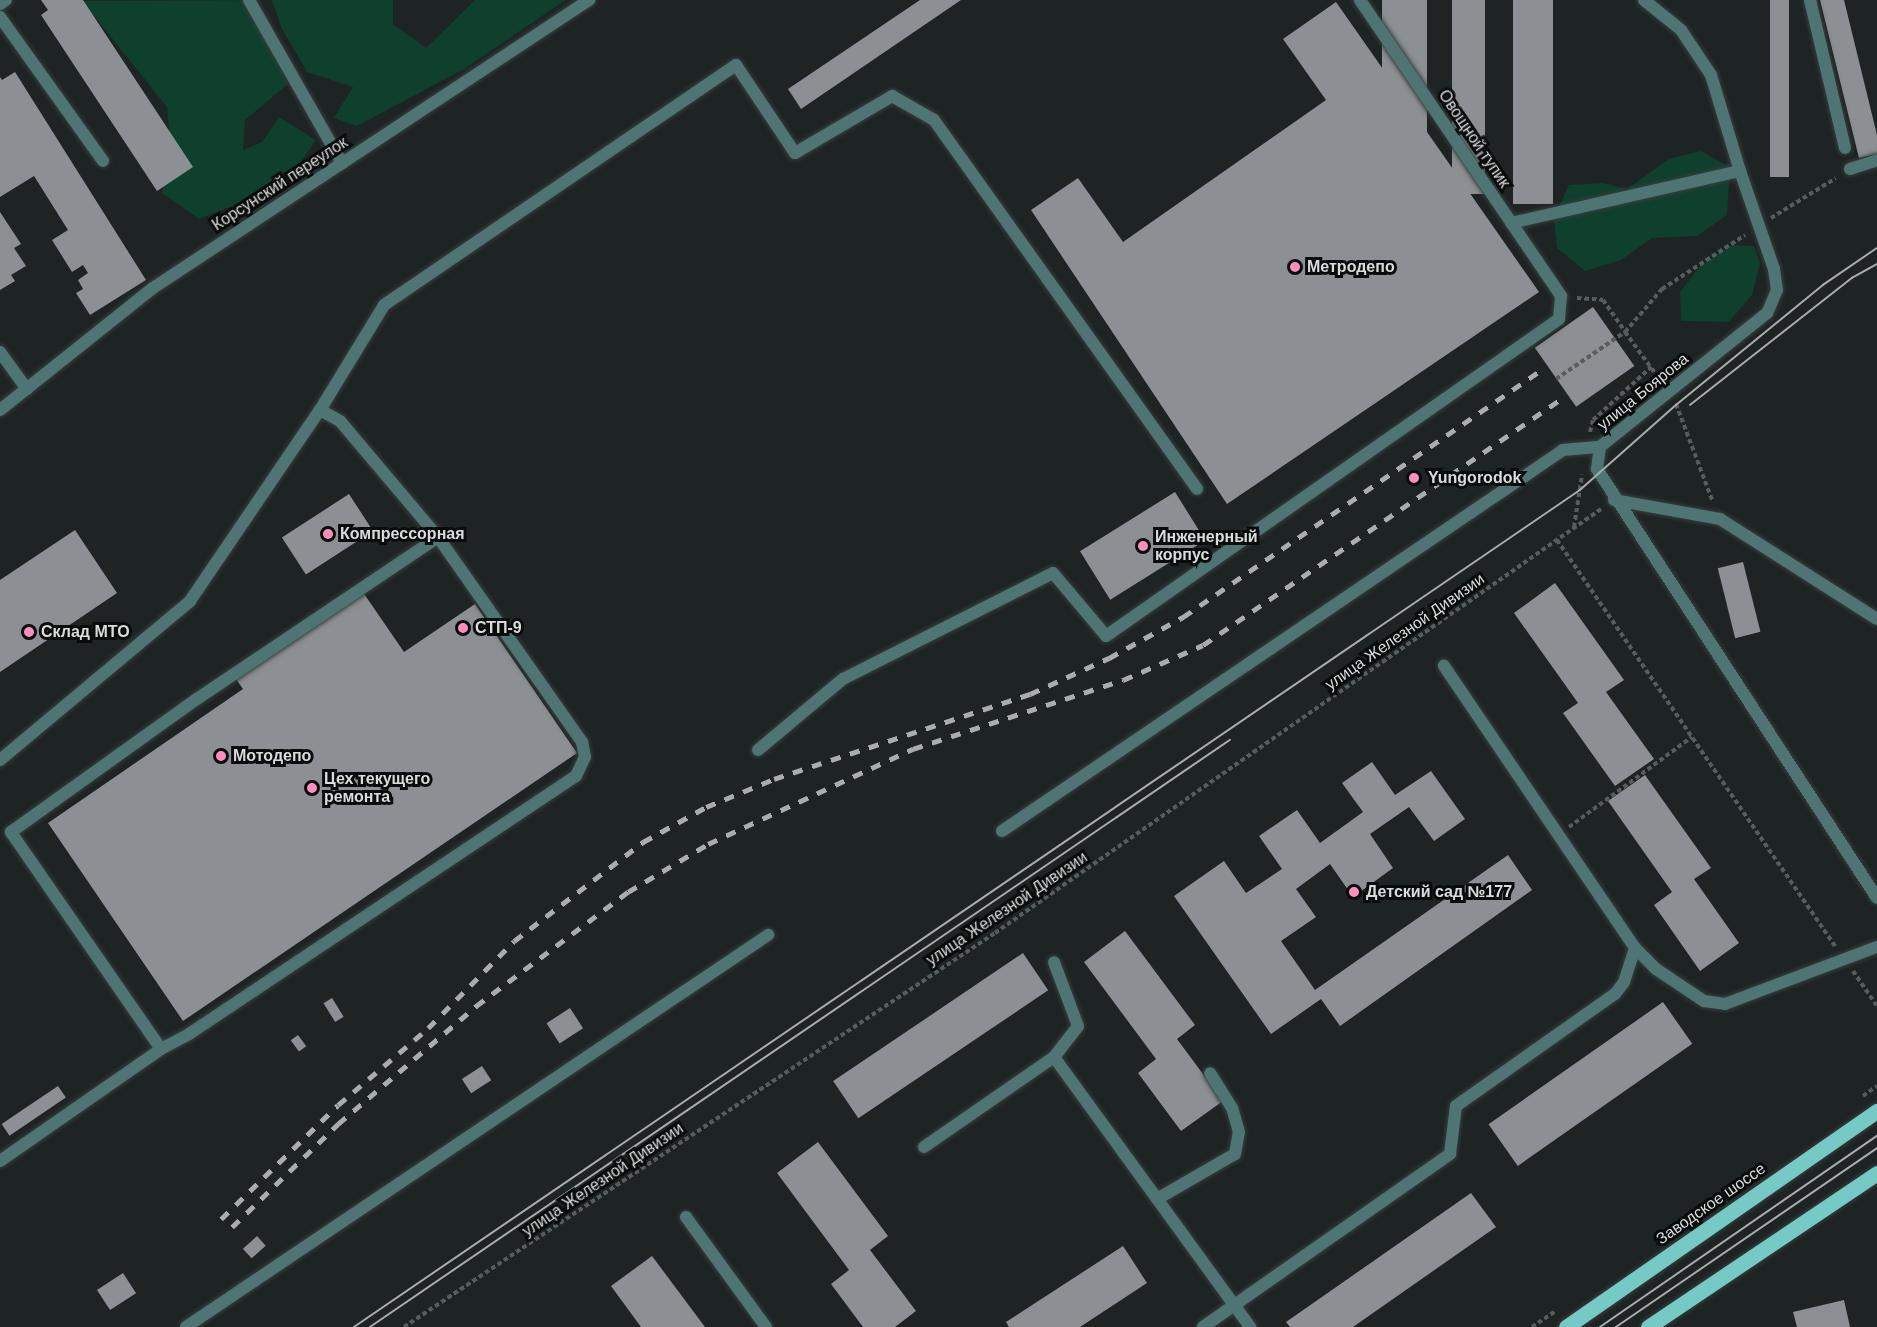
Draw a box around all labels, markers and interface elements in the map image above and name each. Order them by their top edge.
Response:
street label: Овощной тупик [1434,86,1514,192]
street label: Корсунский переулок [209,133,351,235]
place label: Метродепо [1307,257,1395,277]
marker: Метродепо [1288,260,1302,274]
street label: улица Боярова [1594,349,1692,435]
place label: Yungorodok [1428,468,1521,488]
marker: Yungorodok [1405,469,1423,487]
place label: Компрессорная [340,524,465,544]
marker: Компрессорная [321,527,335,541]
place label: Инженерный корпус [1155,527,1258,565]
marker: Инженерный корпус [1136,539,1150,553]
street label: улица Железной Дивизии [1322,570,1488,694]
place label: СТП-9 [475,618,522,638]
marker: СТП-9 [456,621,470,635]
place label: Склад МТО [41,622,130,642]
marker: Склад МТО [22,625,36,639]
place label: Мотодепо [233,746,311,766]
marker: Мотодепо [214,749,228,763]
place label: Цех текущего ремонта [324,769,430,807]
marker: Цех текущего ремонта [305,781,319,795]
street label: улица Железной Дивизии [923,848,1091,970]
place label: Детский сад №177 [1366,882,1512,902]
marker: Детский сад №177 [1347,885,1361,899]
street label: улица Железной Дивизии [519,1119,687,1241]
street label: Заводское шоссе [1653,1159,1769,1249]

